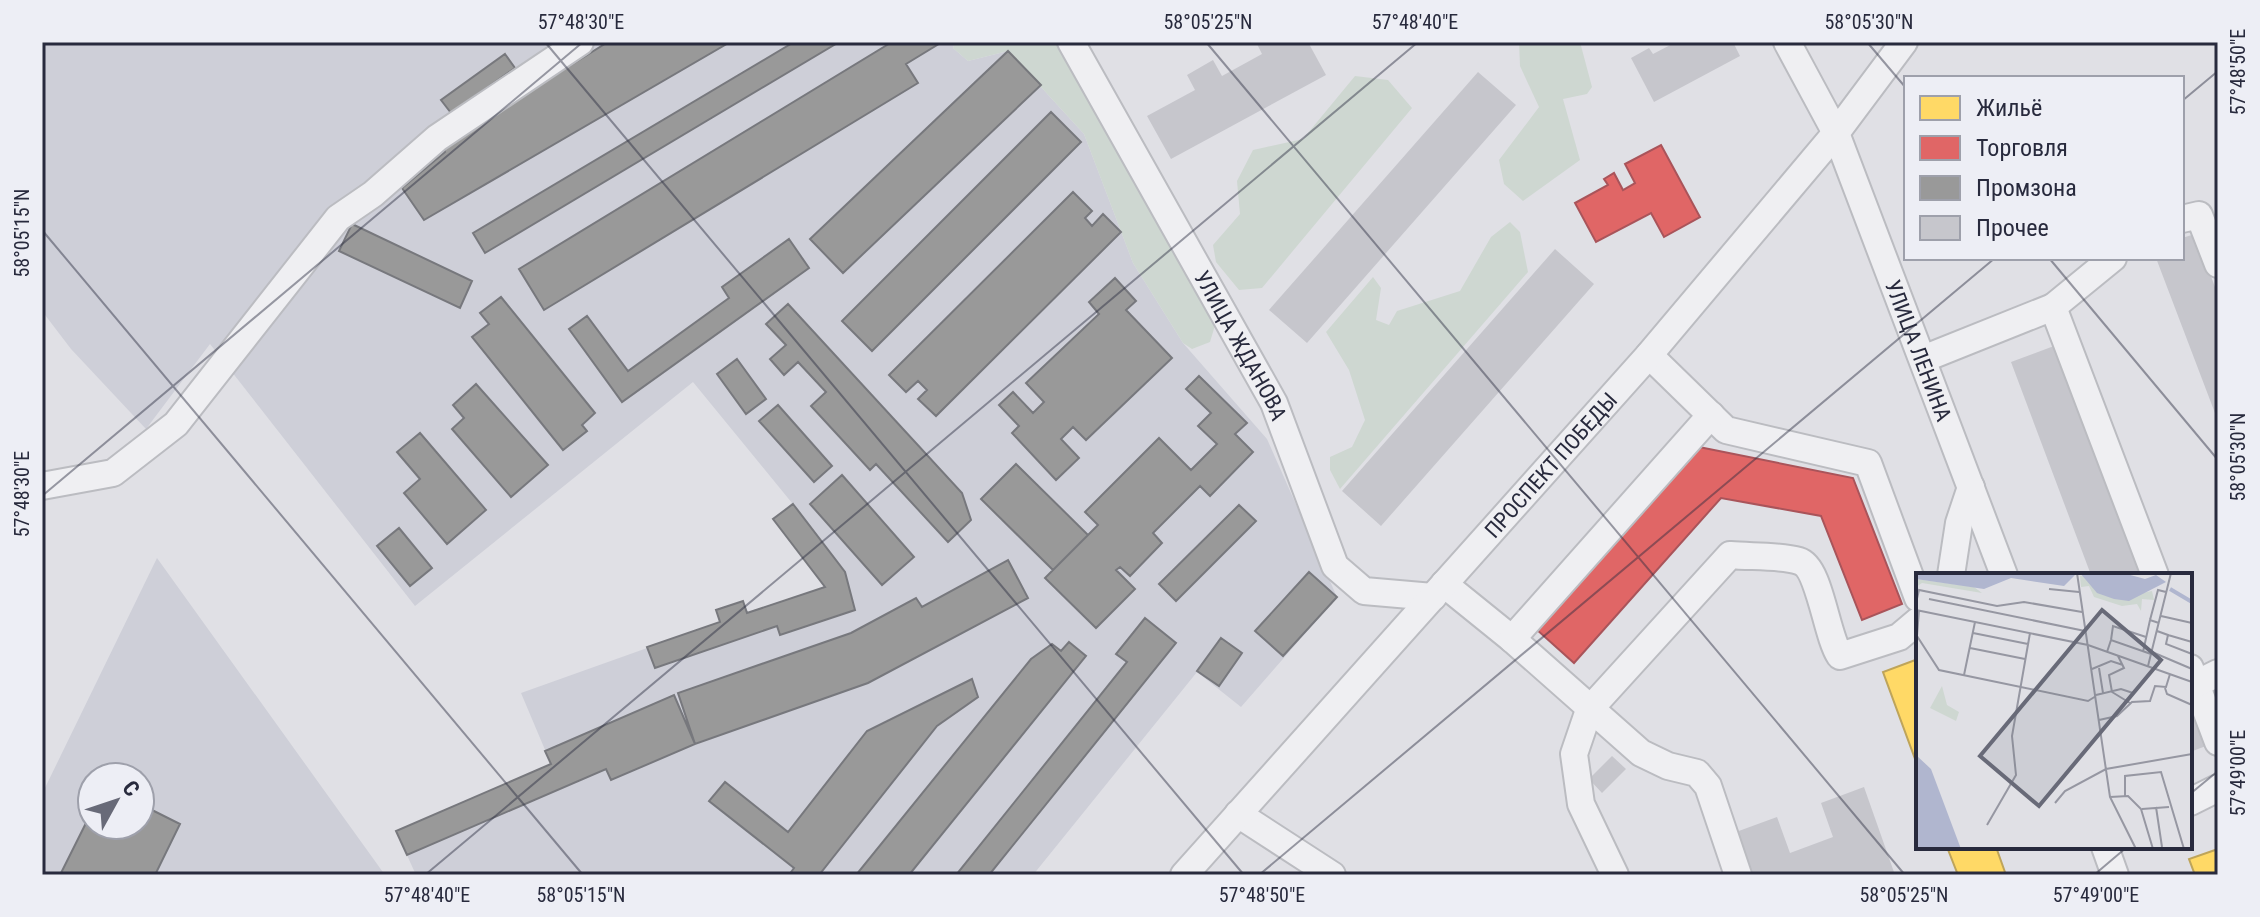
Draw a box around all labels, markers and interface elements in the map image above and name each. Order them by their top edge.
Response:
text: 57°48'30"E [538,10,624,34]
text: 58°05'25"N [1163,10,1253,34]
text: 57°48'40"E [1372,10,1458,34]
text: 58°05'30"N [1824,10,1914,34]
text: 57°48'50"E [2226,29,2250,115]
legend [1904,76,2184,260]
text: Жильё [1976,94,2042,122]
text: Торговля [1976,134,2068,162]
text: Промзона [1976,174,2077,202]
text: 58°05'15"N [10,188,34,278]
text: Прочее [1976,214,2049,242]
street label: УЛИЦА ЖДАНОВА [1190,266,1292,424]
street label: УЛИЦА ЛЕНИНА [1881,276,1957,425]
street label: ПРОСПЕКТ ПОБЕДЫ [1479,387,1622,543]
text: 58°05'30"N [2226,412,2250,502]
text: 57°48'30"E [10,451,34,537]
inset map [1916,573,2192,849]
text: 57°49'00"E [2226,730,2250,816]
north arrow [76,761,156,841]
text: С [117,776,145,801]
text: 57°48'40"E [384,883,470,907]
text: 58°05'15"N [536,883,626,907]
text: 57°48'50"E [1219,883,1305,907]
text: 58°05'25"N [1859,883,1949,907]
text: 57°49'00"E [2053,883,2139,907]

